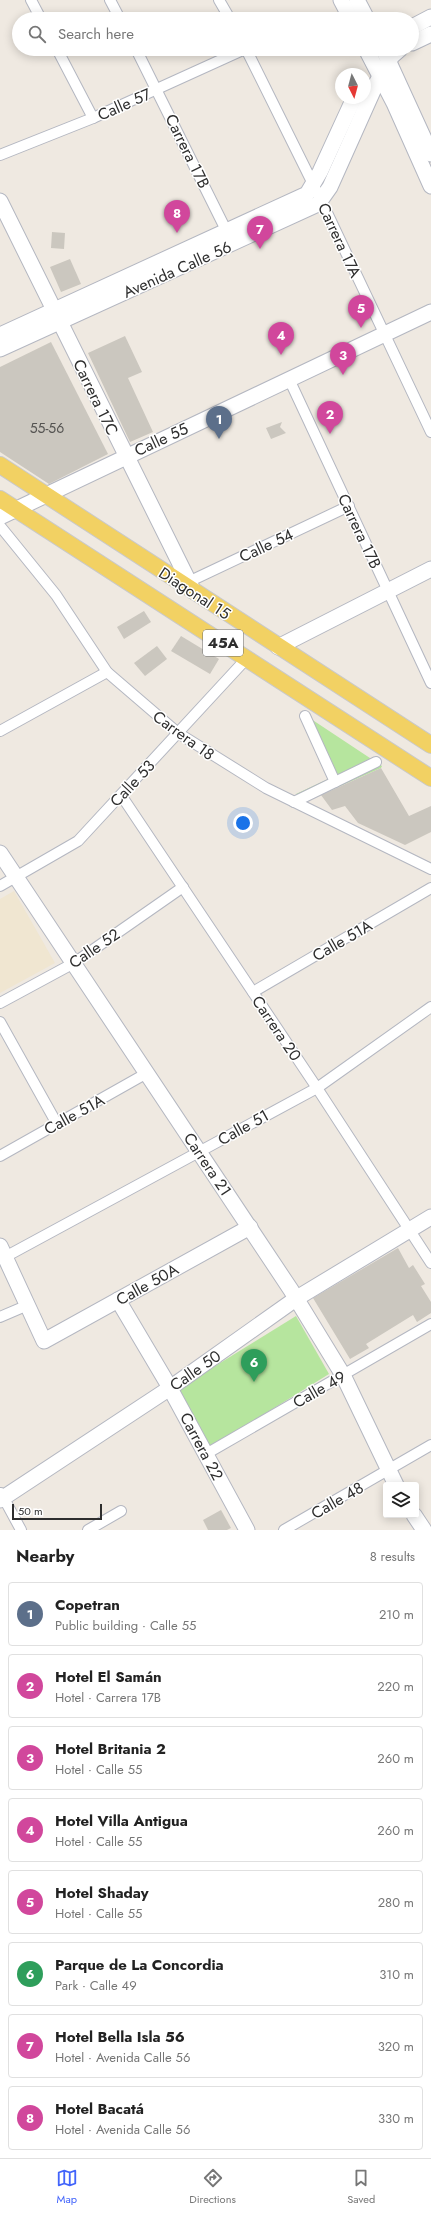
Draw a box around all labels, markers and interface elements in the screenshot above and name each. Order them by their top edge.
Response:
search box [12,12,419,56]
icon: search [26,23,48,45]
text: Search here [58,23,134,45]
north arrow [335,68,371,104]
street label: Calle 57 [94,82,155,126]
street label: Carrera 17B [160,110,215,192]
street label: Carrera 17A [312,199,367,282]
pin: 8 [164,200,190,233]
pin: 7 [247,216,273,249]
street label: Avenida Calle 56 [119,235,235,304]
pin: 5 [348,295,374,328]
pin: 4 [268,322,294,355]
pin: 3 [330,342,356,375]
street label: Carrera 17C [67,355,124,439]
pin: 2 [317,401,343,434]
pin: 1 [206,406,232,439]
street label: Calle 55 [130,417,192,462]
house number: 55-56 [30,418,64,438]
street label: Carrera 17B [332,490,387,572]
street label: Calle 54 [235,523,297,568]
street label: Diagonal 15 [154,562,235,625]
road number: 45A [203,630,243,656]
street label: Carrera 18 [148,705,219,766]
street label: Calle 53 [105,755,160,812]
your location [233,813,253,833]
street label: Calle 51A [308,914,377,967]
street label: Calle 52 [64,923,124,974]
street label: Carrera 20 [246,991,307,1066]
street label: Calle 51A [40,1088,109,1140]
street label: Calle 51 [213,1104,273,1151]
street label: Carrera 21 [178,1128,237,1201]
street label: Calle 50A [112,1258,183,1311]
street label: Calle 50 [165,1344,226,1396]
pin: 6 [241,1349,267,1382]
street label: Calle 49 [289,1365,350,1414]
street label: Carrera 22 [174,1408,229,1484]
street label: Calle 48 [307,1476,368,1525]
map controls [383,1482,419,1518]
button: layers [383,1482,419,1518]
scale bar [12,1502,102,1521]
text: 50 m [18,1503,43,1519]
text: Nearby [16,1544,74,1568]
text: 8 results [370,1547,415,1566]
text: Copetran [55,1594,120,1616]
text: 1 [27,1605,33,1624]
text: 210 m [379,1605,414,1624]
text: Public building · Calle 55 [55,1616,196,1635]
text: Hotel El Samán [55,1666,162,1688]
text: 2 [26,1677,34,1696]
text: 220 m [377,1677,414,1696]
text: Hotel · Carrera 17B [55,1688,161,1707]
text: Hotel Britania 2 [55,1738,166,1760]
text: 3 [26,1749,34,1768]
text: 260 m [377,1749,414,1768]
text: Hotel · Calle 55 [55,1760,142,1779]
text: Hotel Villa Antigua [55,1810,188,1832]
text: 4 [25,1821,35,1840]
text: 260 m [377,1821,414,1840]
text: Hotel · Calle 55 [55,1832,142,1851]
text: Hotel Shaday [55,1882,149,1904]
text: 5 [26,1893,34,1912]
text: 280 m [378,1893,414,1912]
text: Hotel · Calle 55 [55,1904,142,1923]
text: Parque de La Concordia [55,1954,224,1976]
text: 6 [26,1965,34,1984]
text: 310 m [379,1965,414,1984]
text: Park · Calle 49 [55,1976,137,1995]
text: Hotel Bella Isla 56 [55,2026,185,2048]
text: 7 [26,2037,34,2056]
text: 320 m [378,2037,414,2056]
text: Hotel · Avenida Calle 56 [55,2048,190,2067]
text: Hotel Bacatá [55,2098,144,2120]
text: 8 [26,2109,34,2128]
text: 330 m [378,2109,414,2128]
text: Hotel · Avenida Calle 56 [55,2120,190,2139]
tab: Map [56,2167,78,2207]
tab: Directions [189,2167,236,2207]
tab: Saved [347,2167,375,2207]

